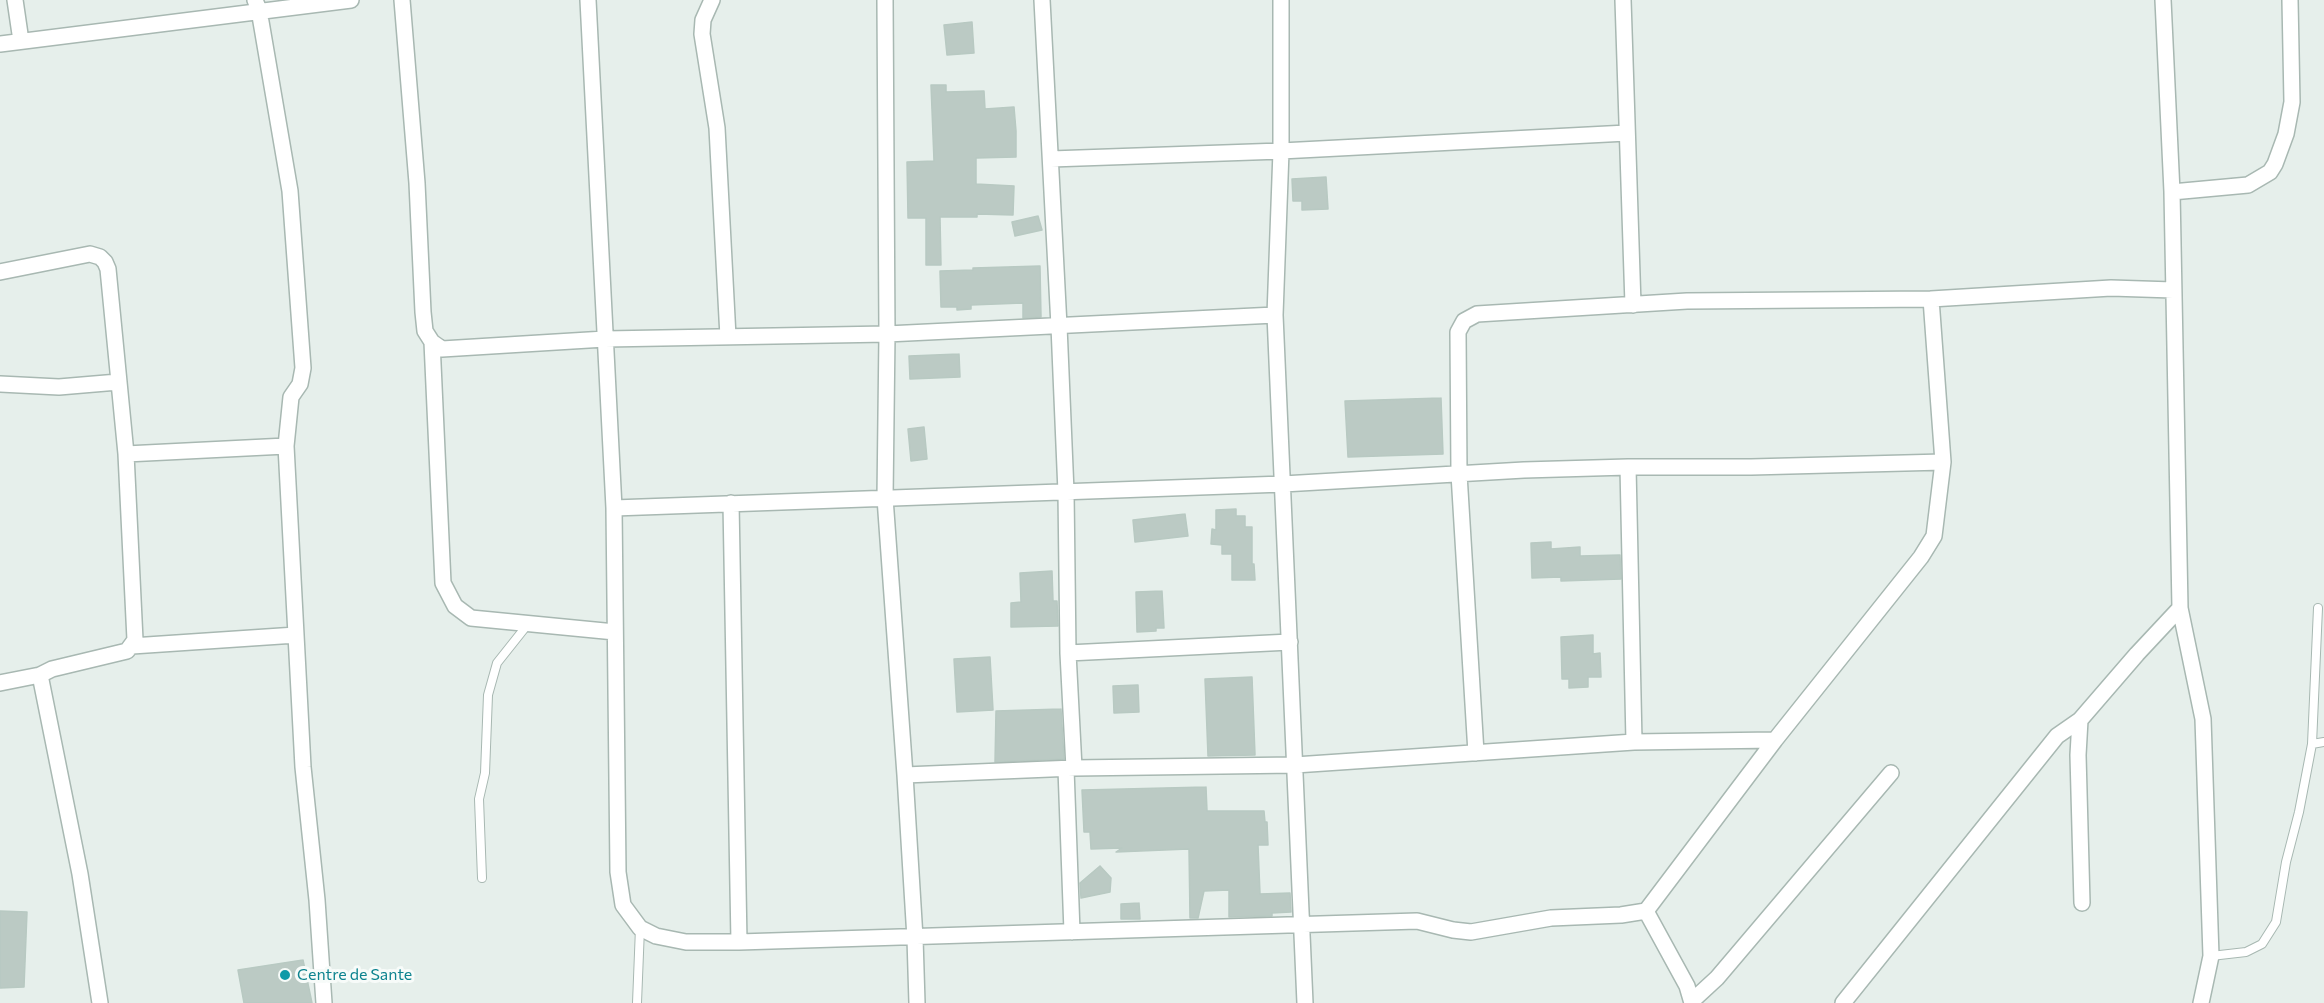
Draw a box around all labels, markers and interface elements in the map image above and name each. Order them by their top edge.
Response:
place label: Centre de Sante [297,965,412,985]
marker: Centre de Sante [278,968,292,982]

